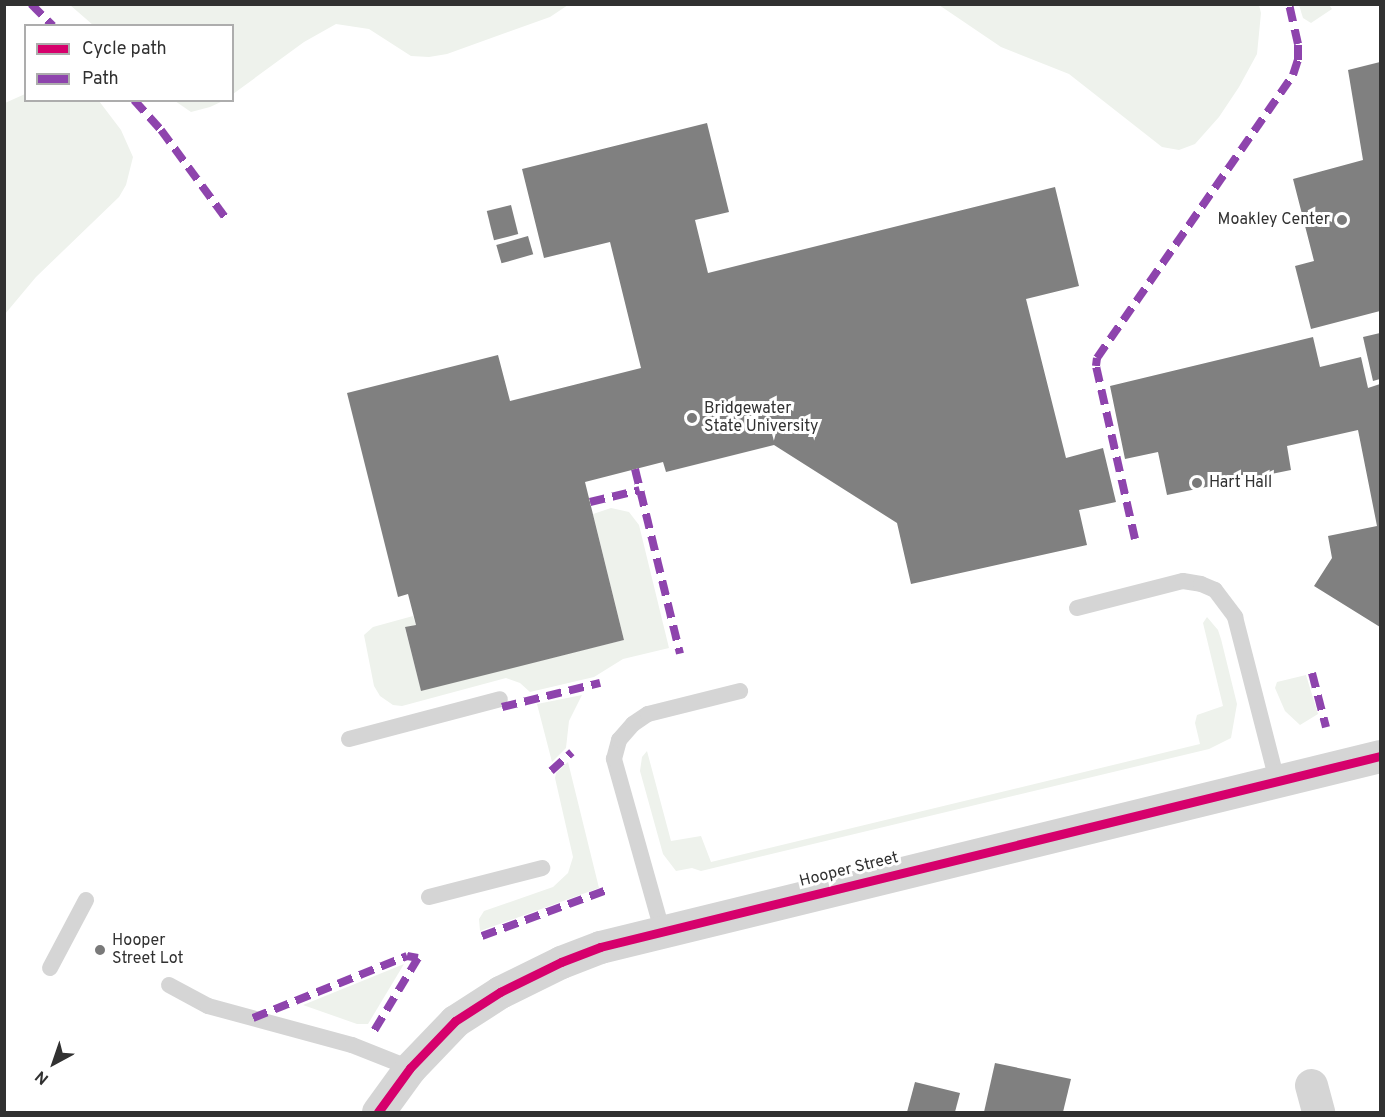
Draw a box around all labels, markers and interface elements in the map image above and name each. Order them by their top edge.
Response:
legend [24,24,234,102]
text: Cycle path [82,38,167,61]
text: Path [82,68,119,91]
place label: Moakley Center [1217,210,1330,230]
marker: Moakley Center [1335,213,1349,227]
place label: Bridgewater State University [704,399,819,437]
marker: Bridgewater State University [685,411,699,425]
place label: Hart Hall [1209,473,1272,493]
marker: Hart Hall [1190,476,1204,490]
street label: Hooper Street [798,848,900,892]
place label: Hooper Street Lot [112,931,184,969]
marker: Hooper Street Lot [93,943,107,957]
north arrow [24,1033,84,1093]
text: N [32,1065,53,1088]

